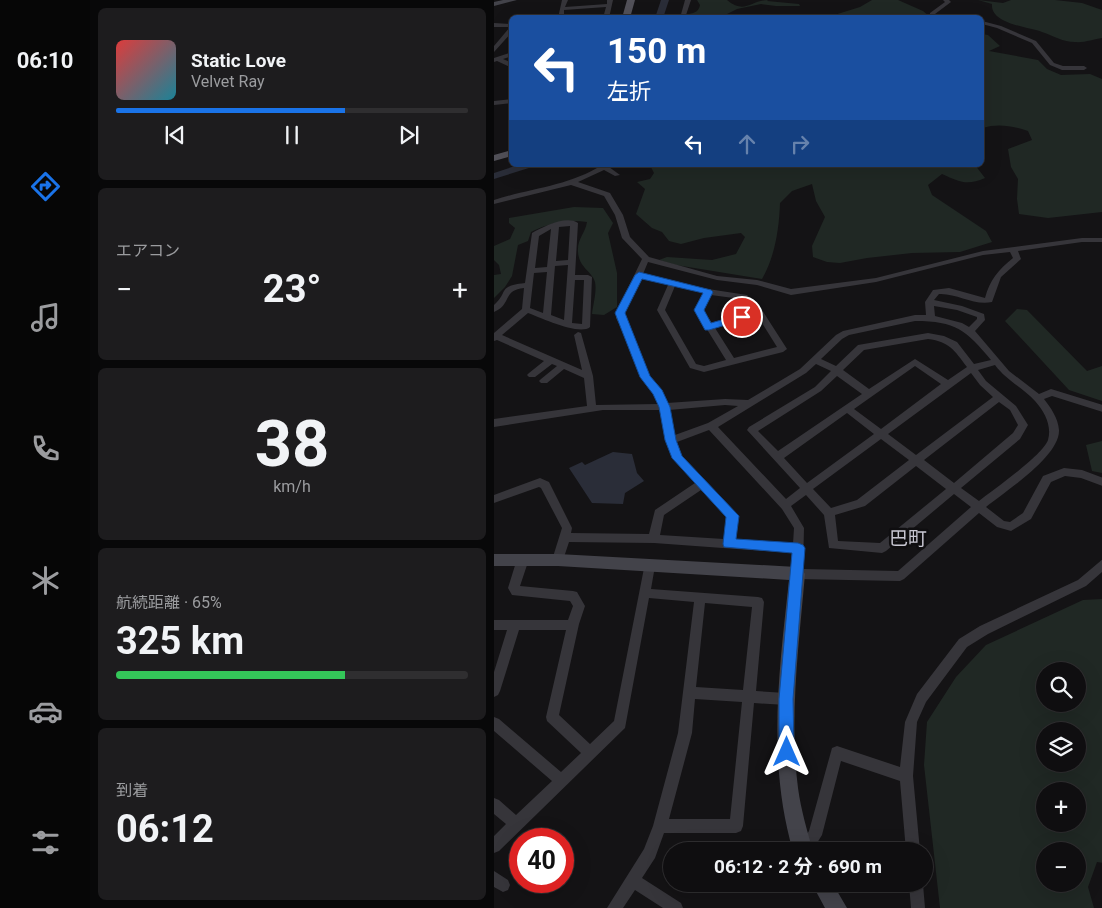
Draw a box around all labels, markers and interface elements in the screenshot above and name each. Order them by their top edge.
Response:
text: 150 m [607,31,706,72]
icon: left [524,35,589,100]
text: 06:10 [17,48,73,73]
text: Static Love [191,49,286,72]
text: Velvet Ray [191,72,265,91]
text: 左折 [607,79,651,104]
icon: previous [161,121,189,149]
icon: pause [278,121,306,149]
icon: next [395,121,423,149]
icon: left [680,130,708,158]
icon: ahead [733,130,761,158]
icon: right [786,130,814,158]
icon: directions [28,169,63,204]
text: エアコン [116,241,180,260]
text: 23° [263,267,321,311]
text: − [116,273,132,306]
text: + [452,273,468,306]
pin [721,296,763,338]
icon: music [28,300,63,335]
icon: arrive [728,303,756,331]
text: 38 [255,406,329,482]
icon: phone [28,431,63,466]
text: km/h [273,477,311,496]
district label: 巴町 [889,527,927,550]
icon: climate [28,563,63,598]
text: 航続距離 · 65% [116,593,222,612]
text: 325 km [116,619,244,663]
map controls [1036,662,1086,892]
button: search [1036,662,1086,712]
icon: car [28,694,63,729]
button: layers [1036,722,1086,772]
position arrow [760,725,812,777]
text: 到着 [116,781,148,800]
button: + [1036,782,1086,832]
text: 06:12 [116,807,214,851]
icon: filters [28,825,63,860]
speed limit sign: 40 [509,828,574,893]
button: − [1036,842,1086,892]
text: 06:12 · 2 分 · 690 m [714,855,882,878]

